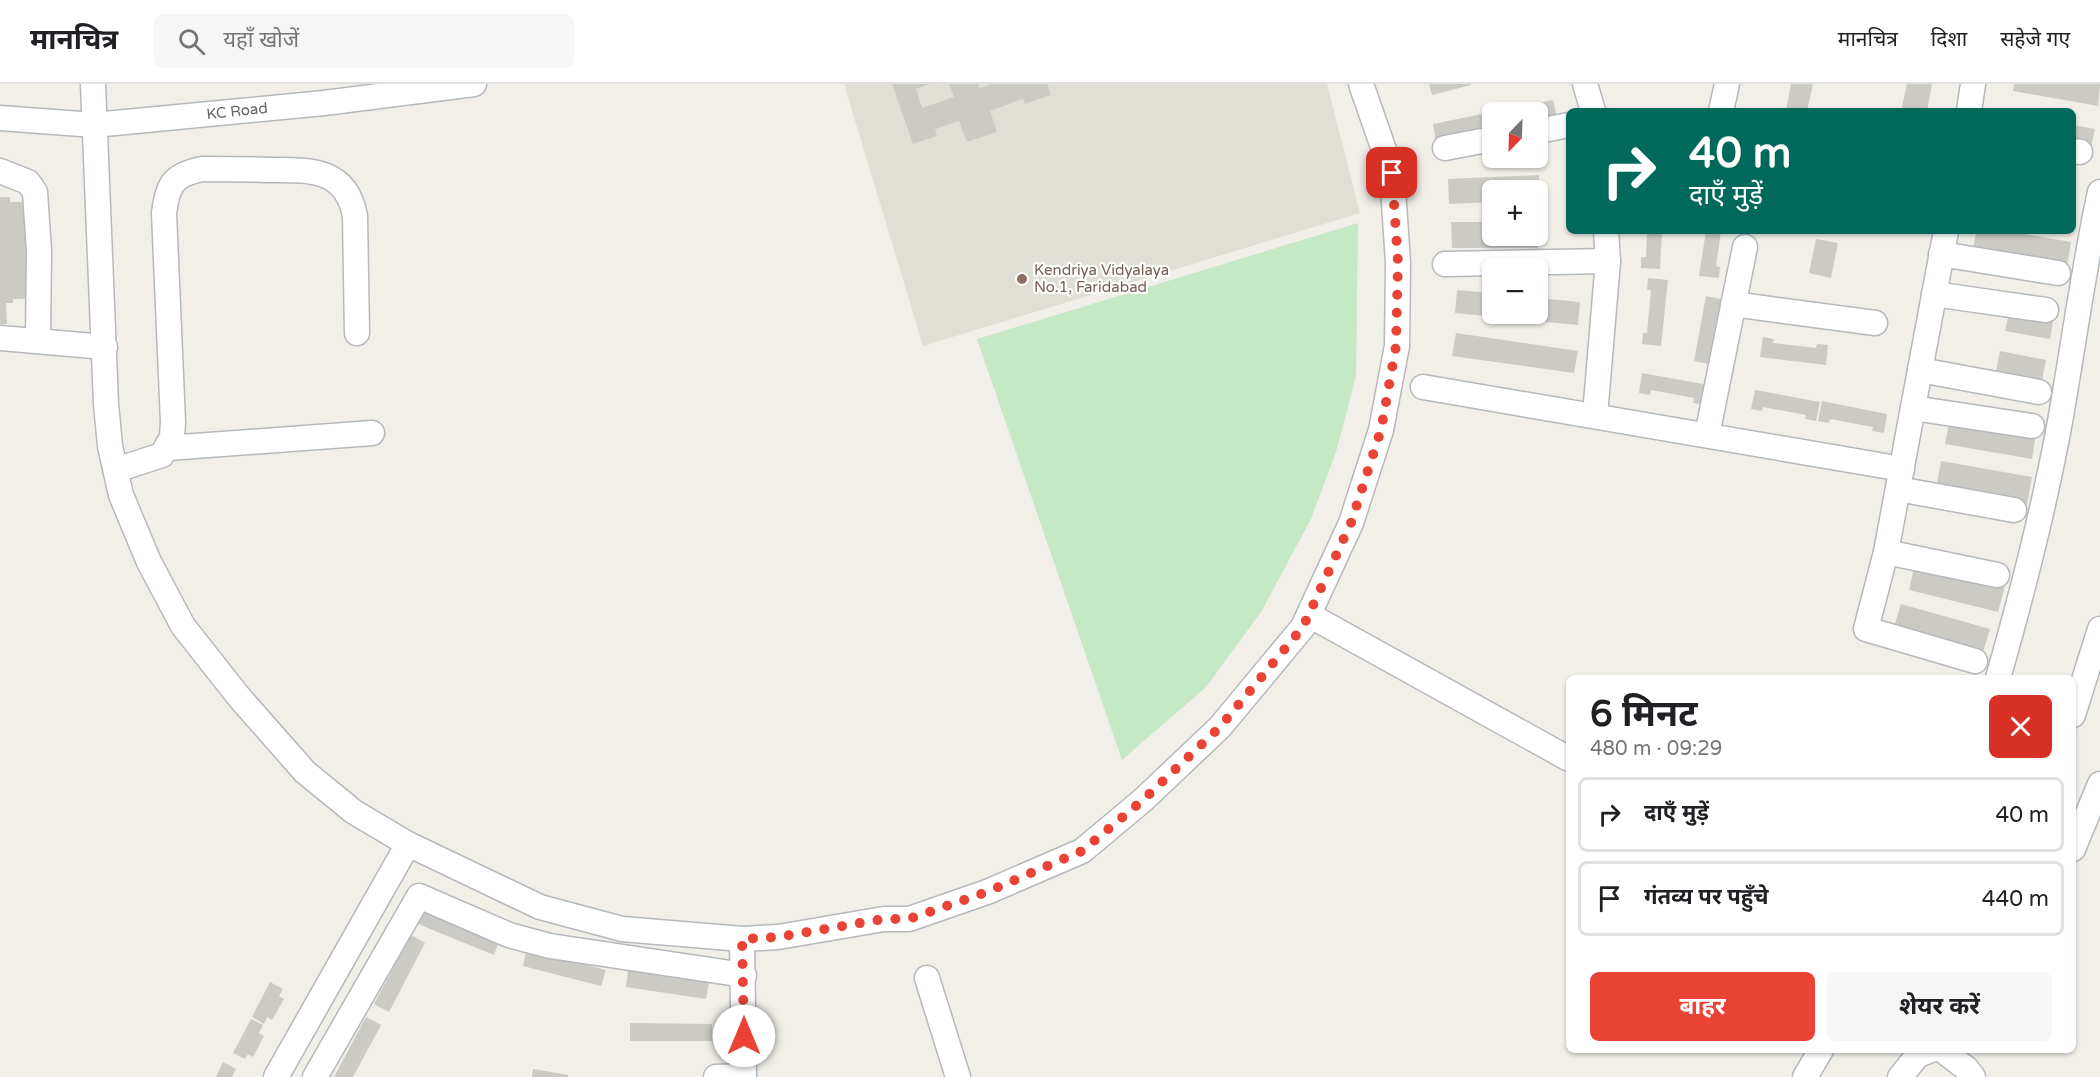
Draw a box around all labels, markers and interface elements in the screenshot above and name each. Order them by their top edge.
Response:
search box [154,14,574,68]
text: मानचित्र [30,23,118,57]
icon: search [175,25,208,58]
text: यहाँ खोजें [223,27,299,53]
text: मानचित्र [1838,27,1898,52]
text: दिशा [1931,27,1967,52]
text: सहेजे गए [2000,27,2070,52]
street label: KC Road [205,99,269,123]
north arrow [1482,102,1548,168]
map controls [1482,102,1548,324]
text: 40 m [1689,128,1791,179]
icon: right [1590,132,1668,210]
pin [1366,147,1417,198]
icon: arrive [1375,156,1408,189]
text: दाएँ मुड़ें [1689,179,1763,212]
button: + [1482,180,1548,246]
button: − [1482,258,1548,324]
place label: Kendriya Vidyalaya No.1, Faridabad [1034,261,1169,296]
marker: Kendriya Vidyalaya No.1, Faridabad [1015,272,1029,286]
text: 6 मिनट [1590,693,1698,736]
button: close [1989,695,2052,758]
text: 480 m · 09:29 [1590,737,1722,761]
icon: right [1593,798,1626,831]
text: दाएँ मुड़ें [1644,800,1709,826]
text: 40 m [1995,802,2049,828]
icon: arrive [1593,882,1626,915]
text: गंतव्य पर पहुँचे [1644,884,1769,910]
text: 440 m [1982,886,2049,912]
button: बाहर [1590,972,1815,1041]
button: शेयर करें [1827,972,2052,1041]
position arrow [712,1004,776,1068]

